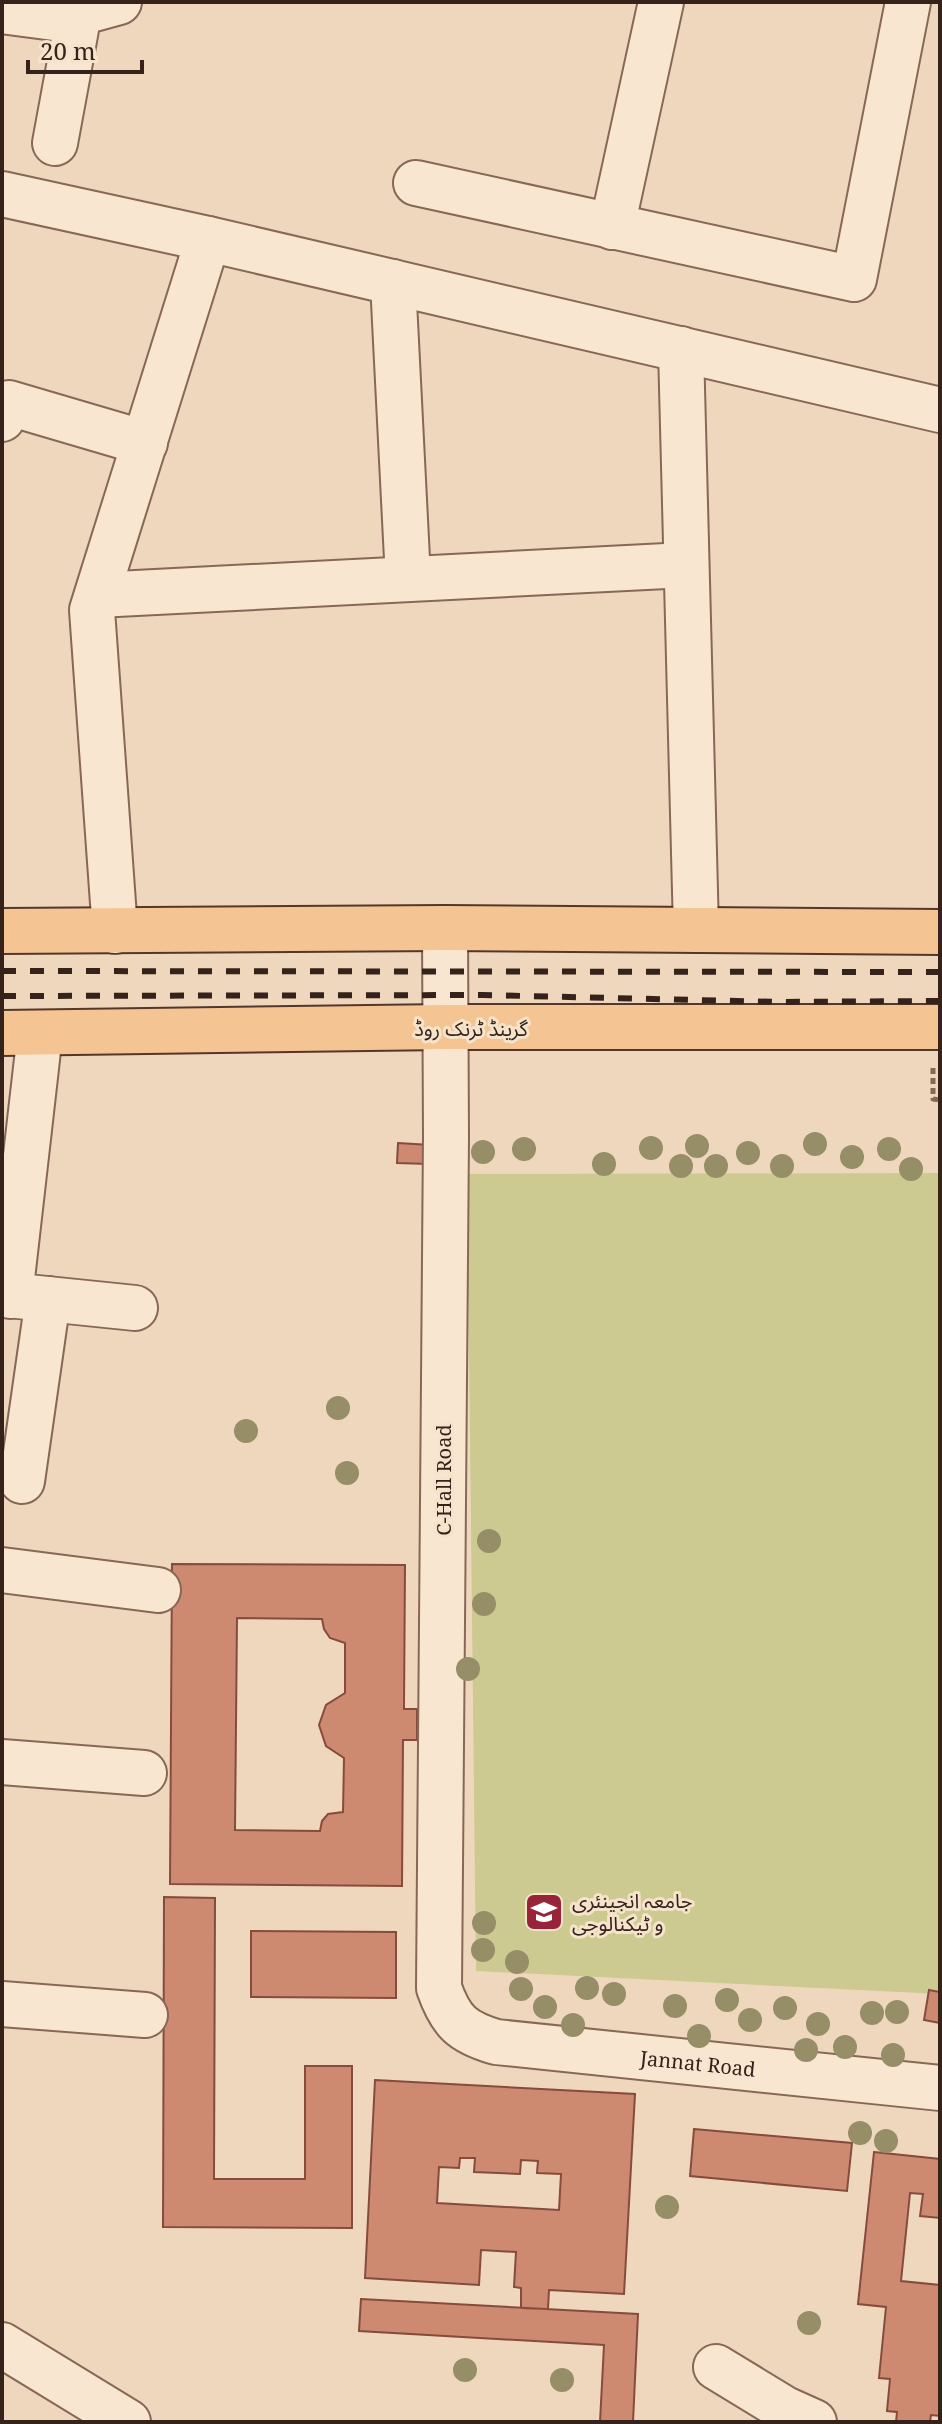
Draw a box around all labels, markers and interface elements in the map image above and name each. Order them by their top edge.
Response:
scale bar [28,24,142,74]
text: 20 m [40,34,96,67]
street label: گرینڈ ٹرنک روڈ [414,1015,528,1042]
street label: C-Hall Road [430,1424,457,1536]
place label: جامعہ انجینئری و ٹیکنالوجی [572,1887,692,1937]
school or university icon: جامعہ انجینئری و ٹیکنالوجی [523,1891,565,1933]
street label: Jannat Road [638,2043,757,2082]

